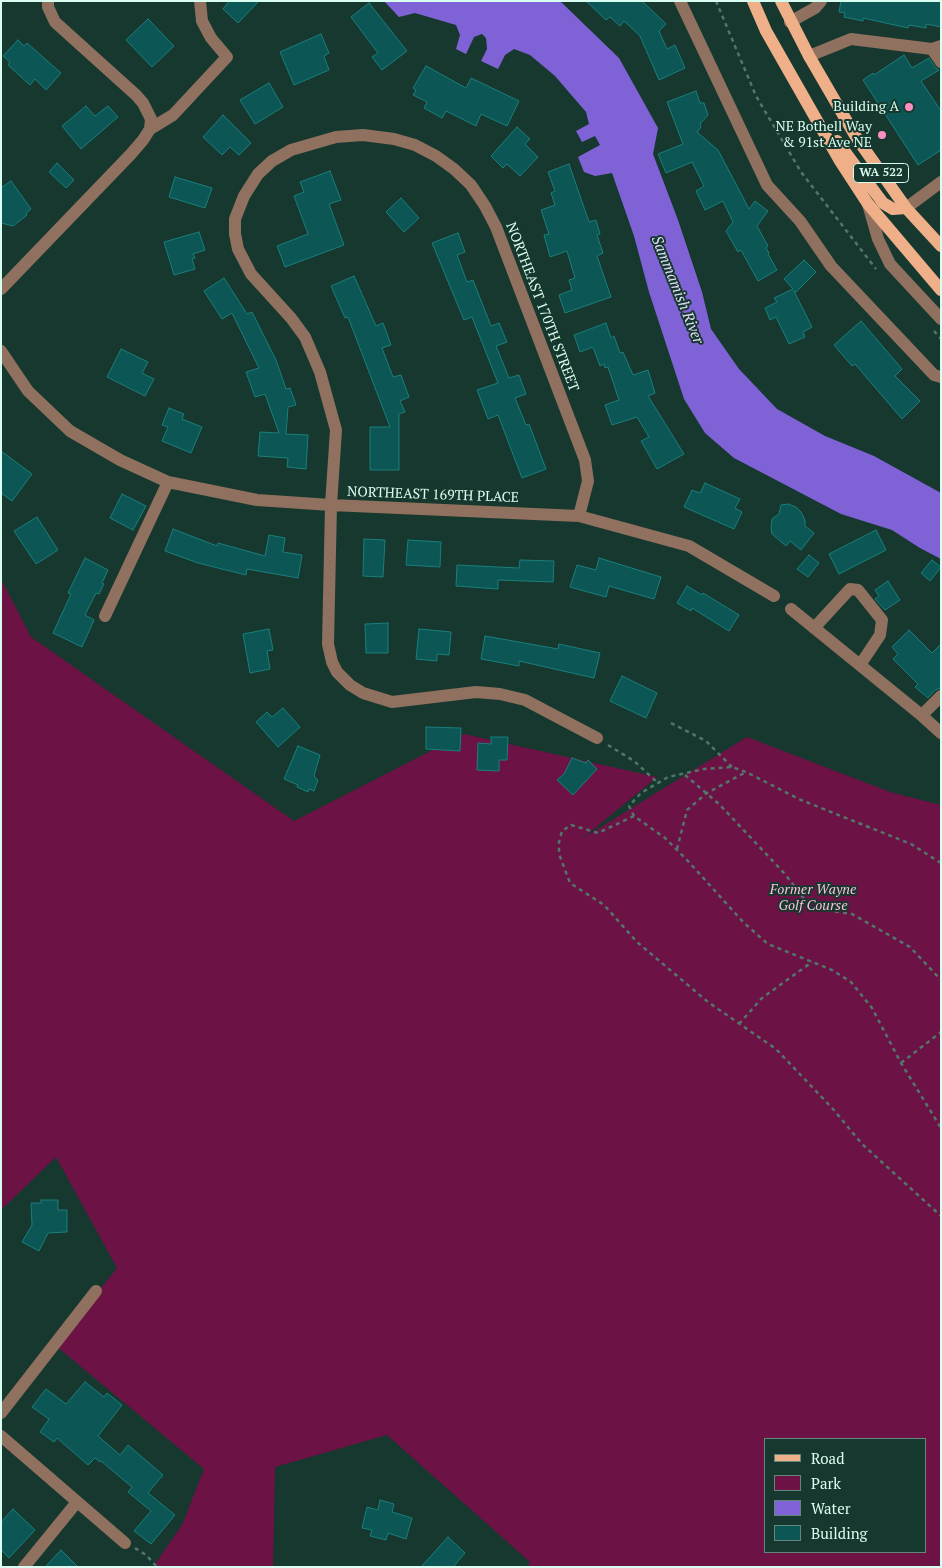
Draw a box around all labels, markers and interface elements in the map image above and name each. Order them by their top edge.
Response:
place label: Building A [833,99,899,115]
marker: Building A [903,101,915,113]
place label: NE Bothell Way & 91st Ave NE [775,119,872,152]
marker: NE Bothell Way & 91st Ave NE [876,129,888,141]
road number: WA 522 [854,164,908,182]
street label: NORTHEAST 170TH STREET [502,220,582,394]
water label: Sammamish River [647,233,707,347]
street label: NORTHEAST 169TH PLACE [347,484,519,506]
park label: Former Wayne Golf Course [770,882,856,914]
legend [764,1438,927,1553]
text: Road [811,1448,844,1468]
text: Park [811,1473,841,1493]
text: Water [811,1498,850,1518]
text: Building [811,1523,868,1543]

